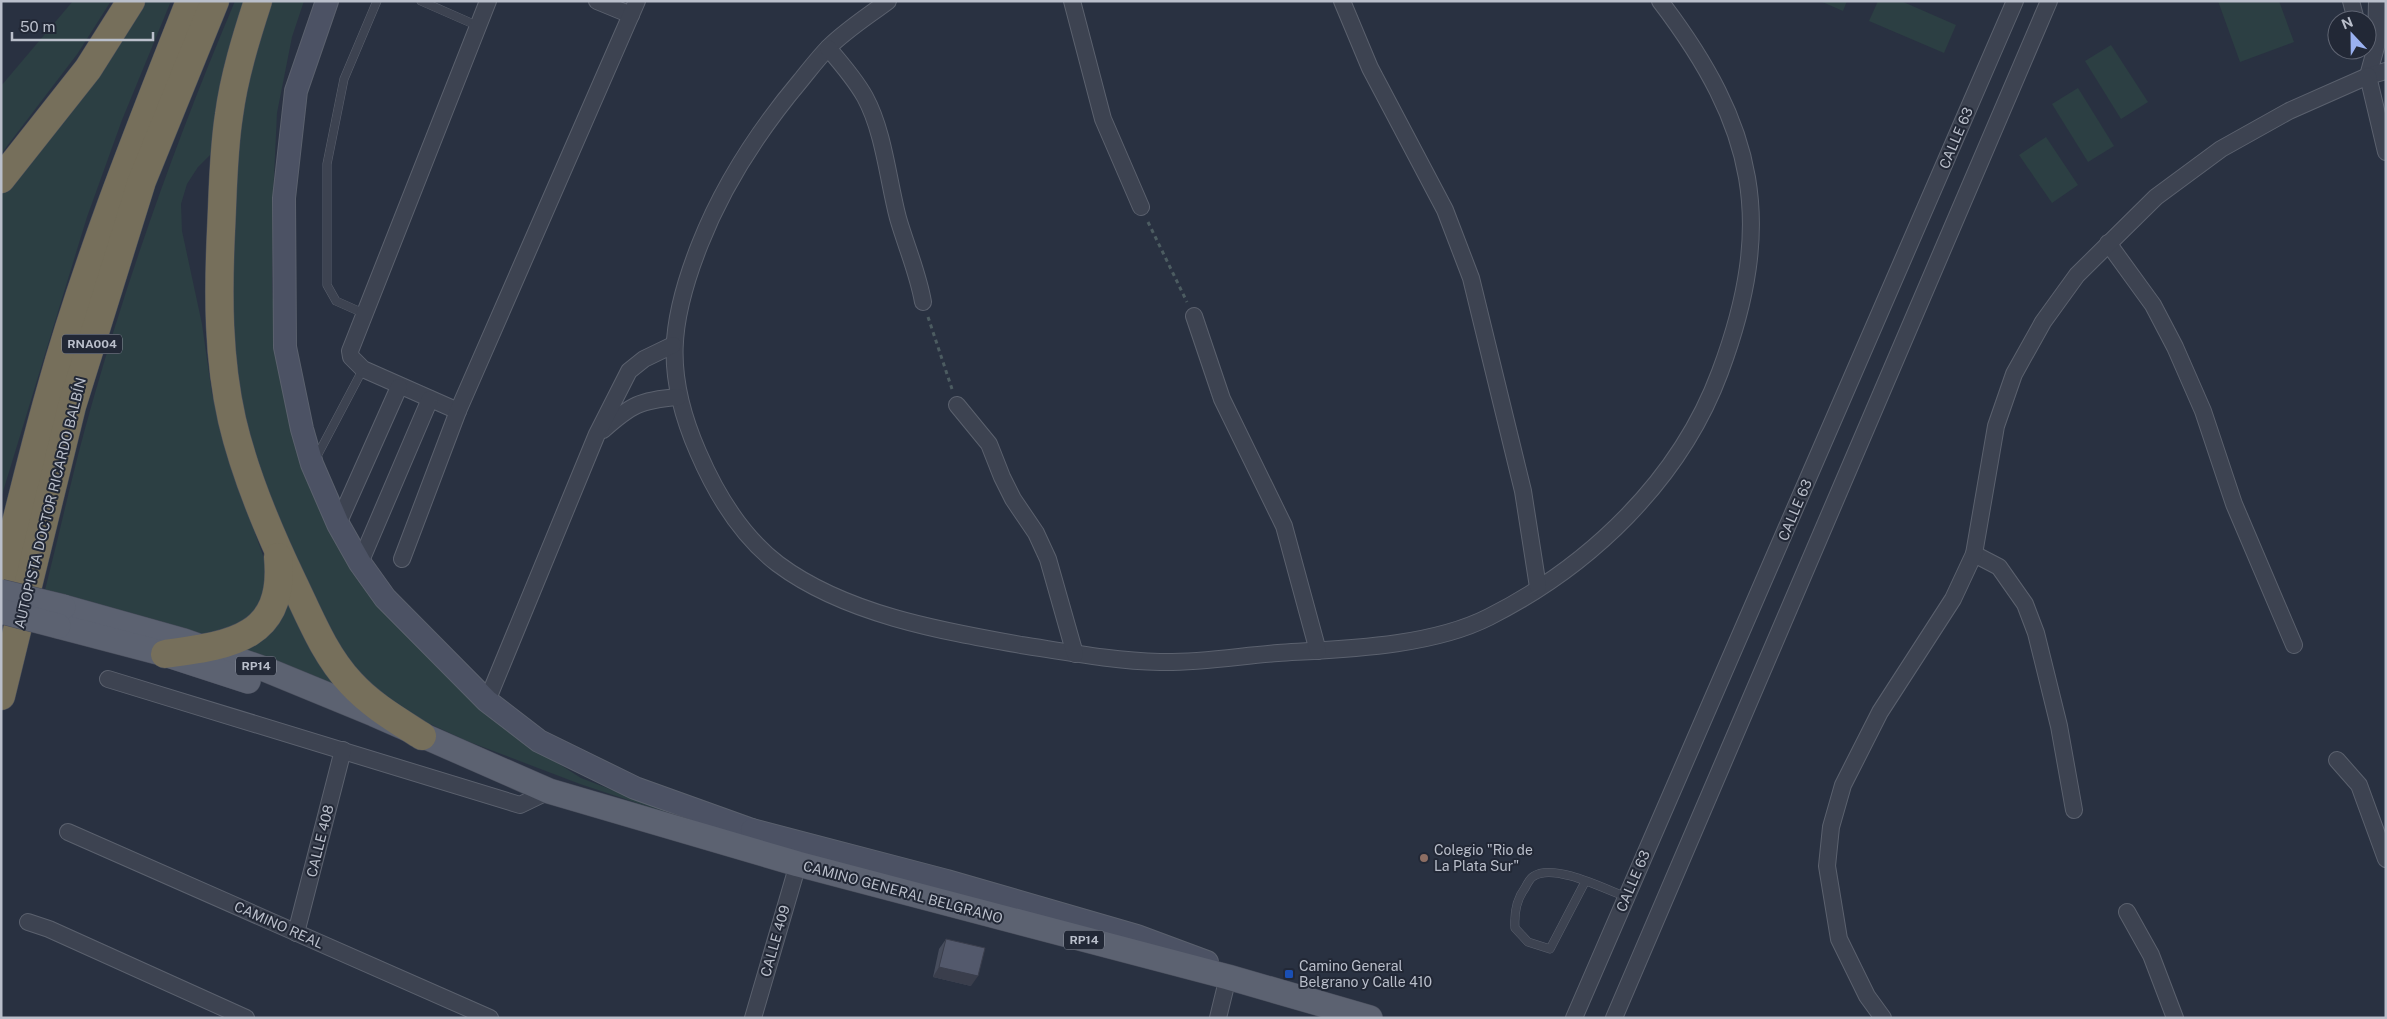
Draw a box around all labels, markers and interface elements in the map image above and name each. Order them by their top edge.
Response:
scale bar [12,10,154,42]
north arrow [2327,10,2377,60]
text: N [2339,13,2355,32]
text: 50 m [20,18,55,35]
street label: CALLE 63 [1936,105,1976,171]
road number: RNA004 [62,334,122,354]
street label: AUTOPISTA DOCTOR RICARDO BALBÍN [10,376,89,630]
street label: CALLE 63 [1775,477,1815,543]
road number: RP14 [236,656,276,676]
street label: CALLE 408 [303,803,337,879]
place label: Colegio "Rio de La Plata Sur" [1434,842,1533,874]
street label: CALLE 63 [1613,848,1653,914]
marker: Colegio "Rio de La Plata Sur" [1418,852,1430,864]
street label: CAMINO GENERAL BELGRANO [801,858,1005,926]
street label: CAMINO REAL [232,898,326,952]
street label: CALLE 409 [757,903,793,979]
road number: RP14 [1064,930,1104,950]
place label: Camino General Belgrano y Calle 410 [1299,958,1432,990]
marker: Camino General Belgrano y Calle 410 [1283,968,1295,980]

